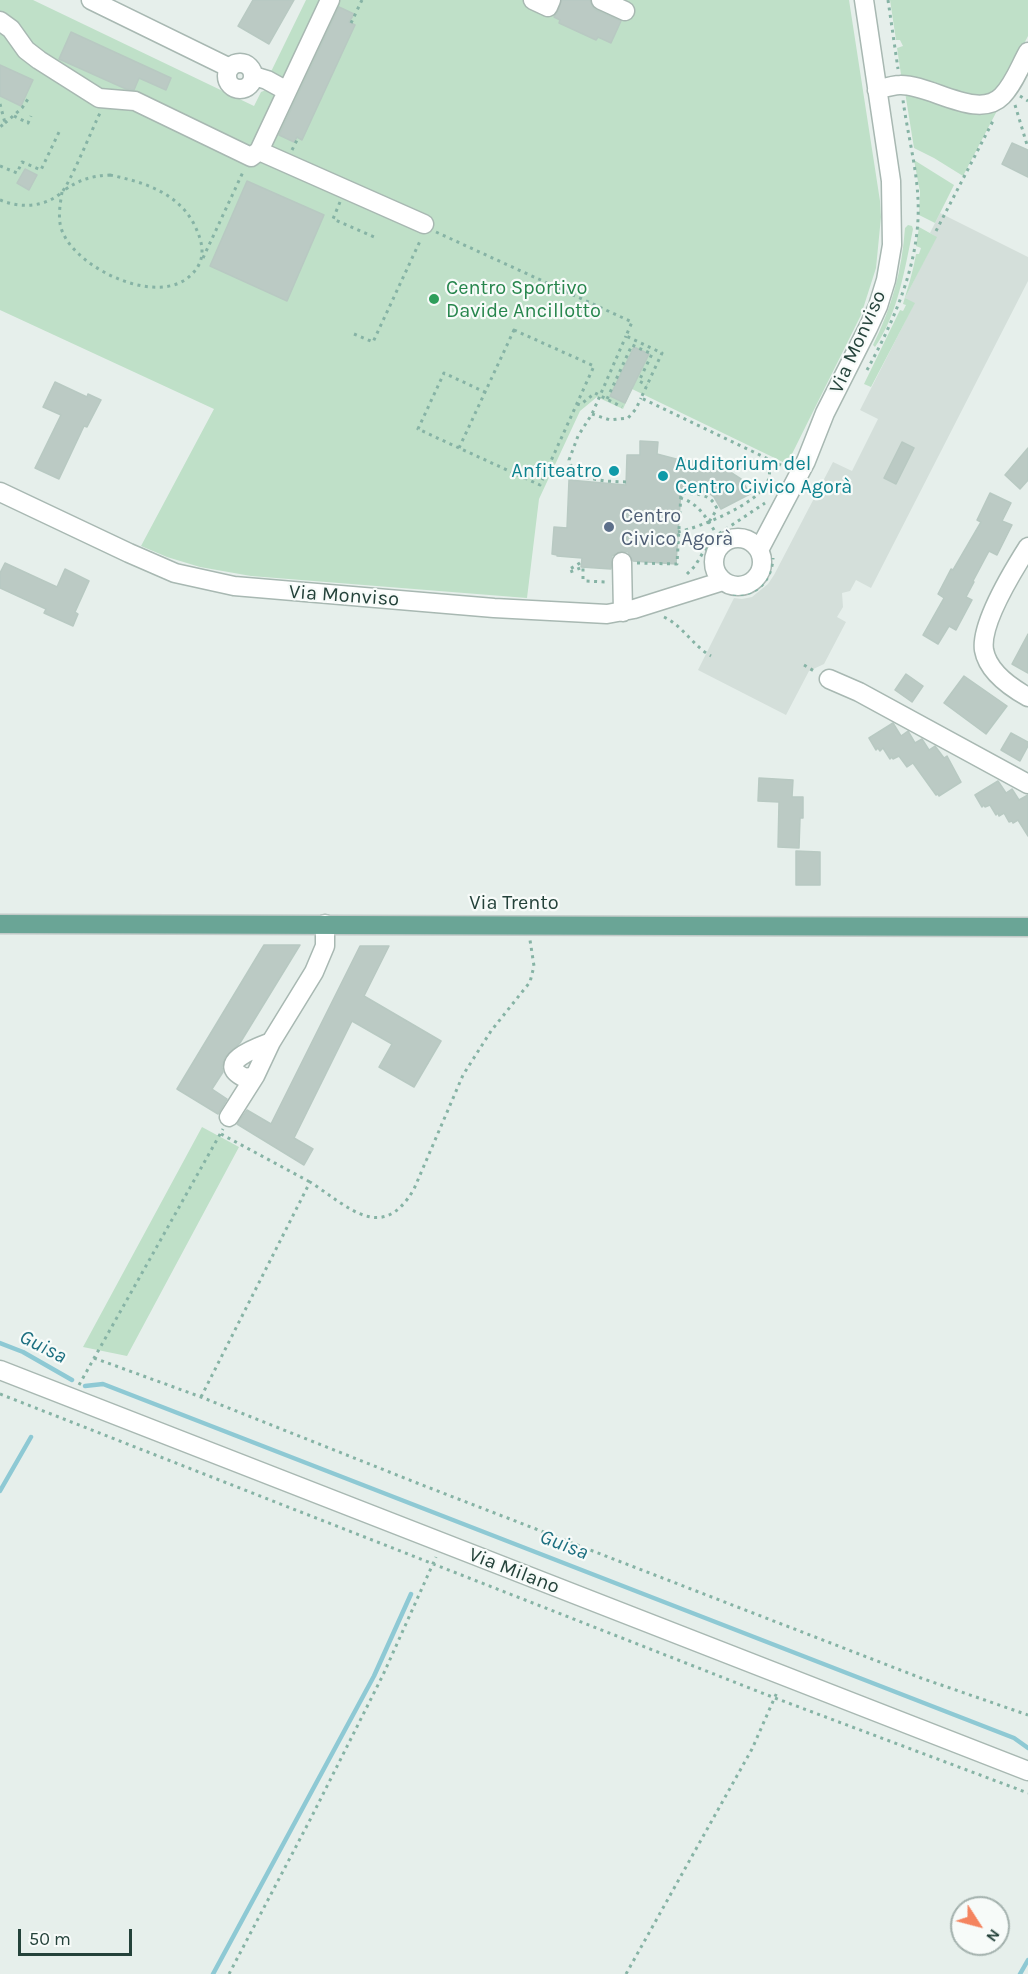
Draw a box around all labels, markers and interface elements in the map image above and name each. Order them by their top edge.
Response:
place label: Centro Sportivo Davide Ancillotto [446,276,601,323]
street label: Via Monviso [825,287,891,397]
marker: Centro Sportivo Davide Ancillotto [427,292,441,306]
place label: Auditorium del Centro Civico Agorà [675,452,852,499]
place label: Anfiteatro [511,459,602,483]
marker: Anfiteatro [607,464,621,478]
marker: Auditorium del Centro Civico Agorà [656,469,670,483]
place label: Centro Civico Agorà [621,504,733,551]
marker: Centro Civico Agorà [602,520,616,534]
street label: Via Monviso [288,580,400,612]
street label: Via Trento [469,891,559,915]
water label: Guisa [15,1324,71,1370]
water label: Guisa [536,1524,592,1566]
street label: Via Milano [465,1543,563,1599]
north arrow [950,1896,1010,1956]
scale bar [21,1917,135,1955]
text: N [982,1925,1004,1946]
text: 50 m [29,1928,71,1950]

